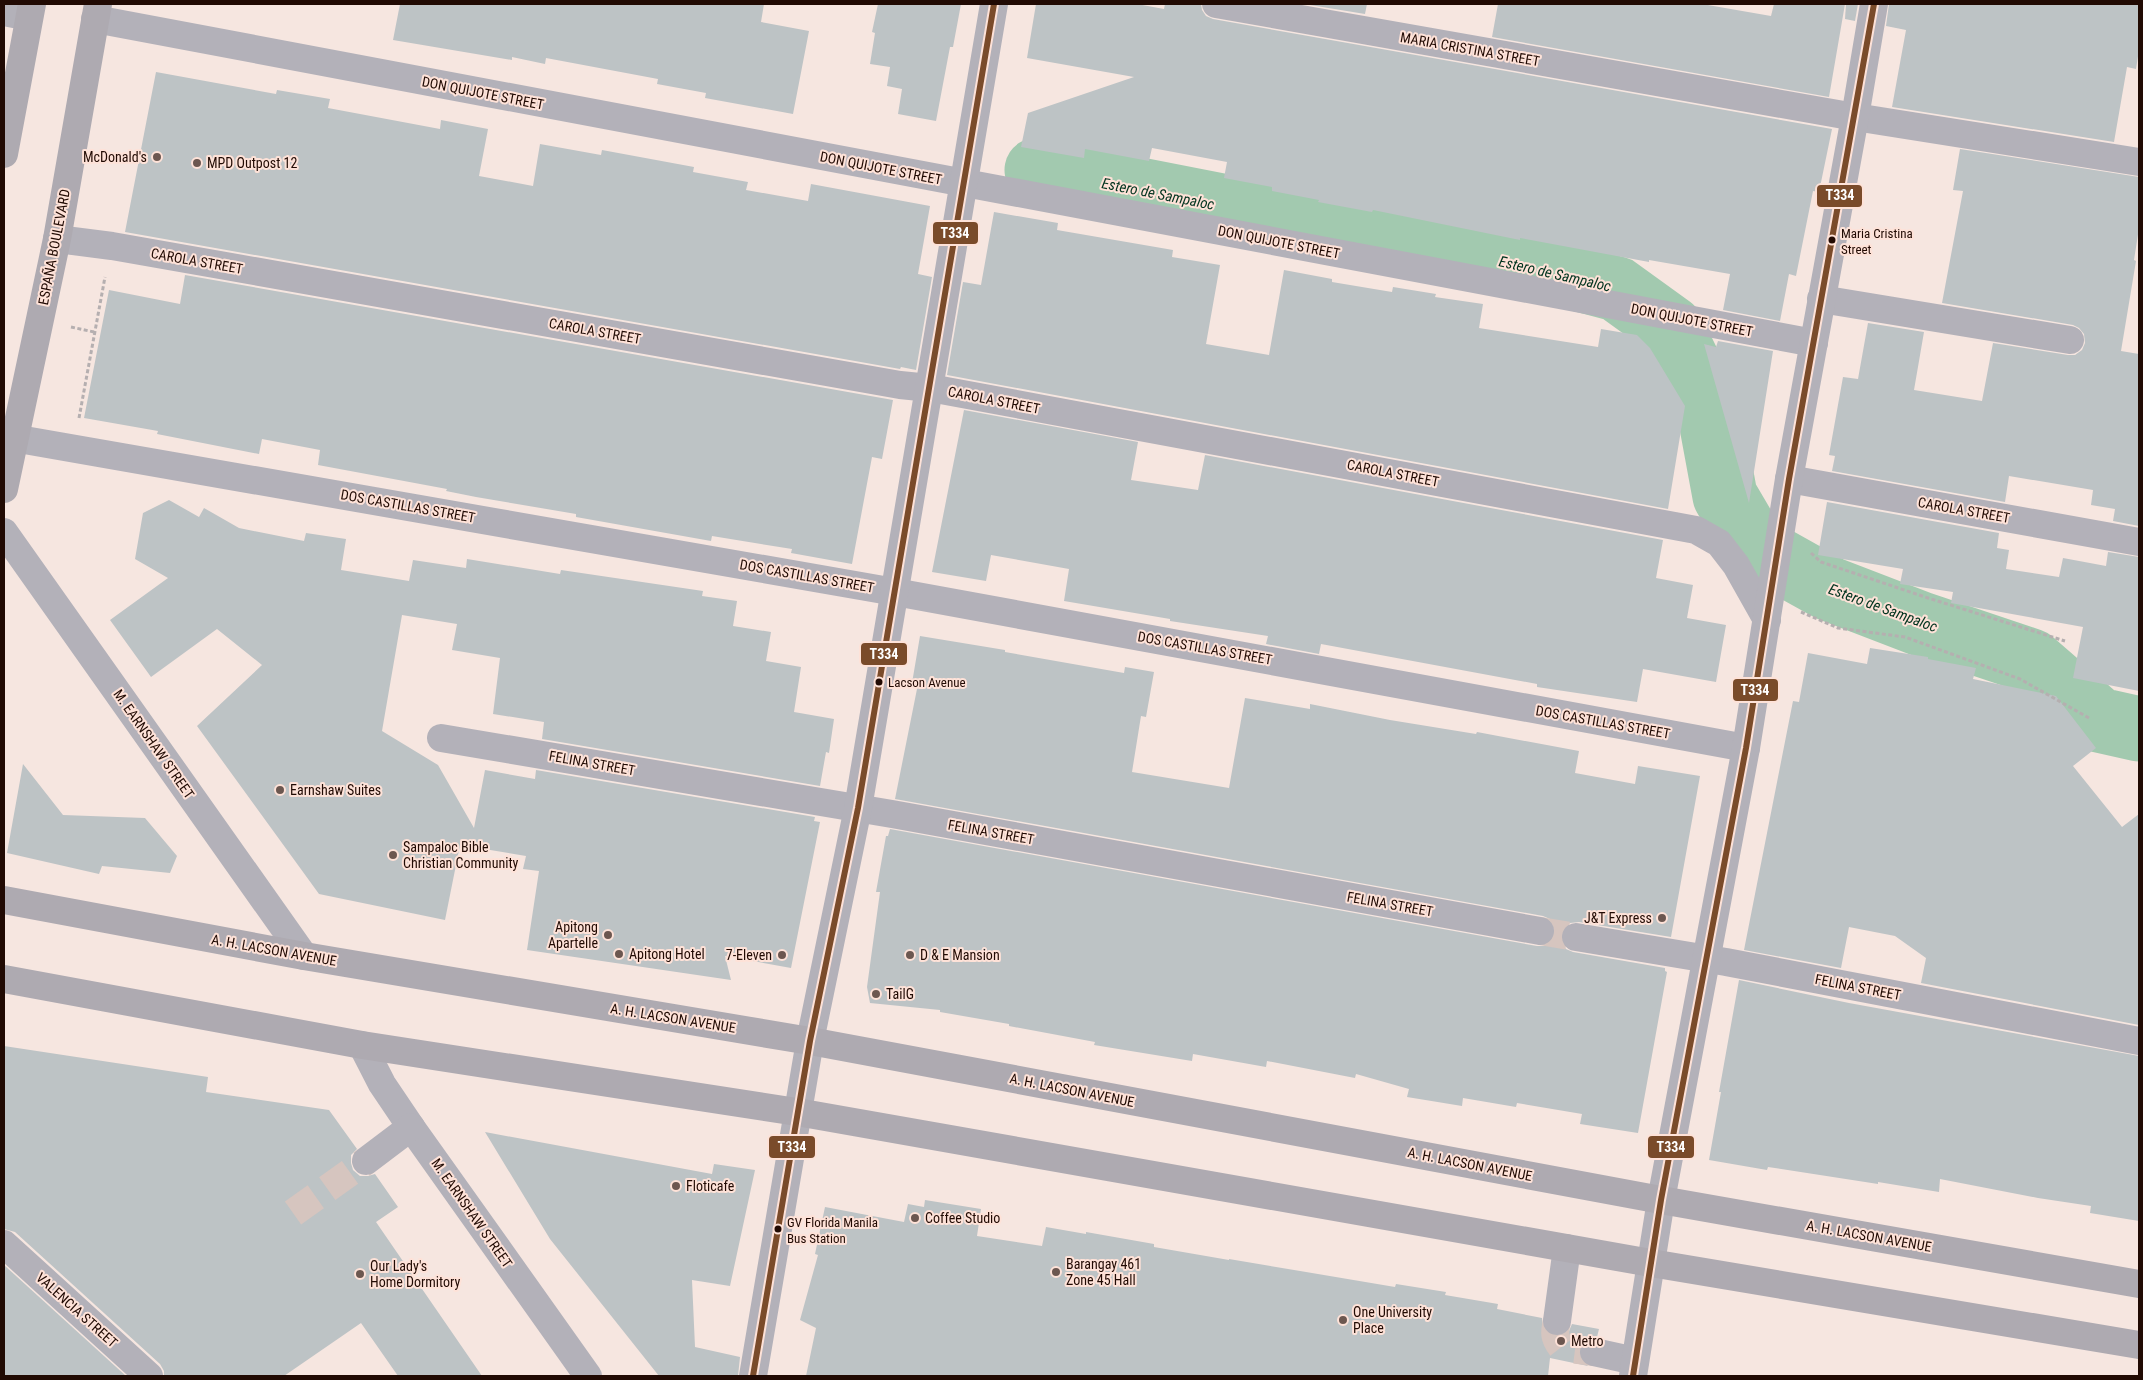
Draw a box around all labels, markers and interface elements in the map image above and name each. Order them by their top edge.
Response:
street label: MARIA CRISTINA STREET [1399,29,1541,69]
street label: DON QUIJOTE STREET [421,73,545,113]
street label: DON QUIJOTE STREET [819,148,943,188]
place label: McDonald's [83,149,147,165]
marker: McDonald's [151,151,163,163]
place label: MPD Outpost 12 [207,155,297,171]
marker: MPD Outpost 12 [191,157,203,169]
water label: Estero de Sampaloc [1100,174,1216,214]
line badge: T334 [1816,184,1863,208]
text: T334 [1826,187,1854,203]
street label: ESPAÑA BOULEVARD [34,188,73,306]
line badge: T334 [932,221,979,245]
street label: DON QUIJOTE STREET [1217,222,1341,262]
text: T334 [941,225,969,241]
place label: Maria Cristina Street [1841,226,1913,257]
marker: Maria Cristina Street [1827,235,1837,245]
street label: CAROLA STREET [150,245,244,277]
water label: Estero de Sampaloc [1497,252,1613,296]
street label: DON QUIJOTE STREET [1630,300,1754,340]
street label: CAROLA STREET [548,315,642,347]
street label: CAROLA STREET [947,383,1041,417]
street label: CAROLA STREET [1346,456,1440,490]
street label: DOS CASTILLAS STREET [340,486,476,526]
street label: CAROLA STREET [1917,494,2011,526]
street label: DOS CASTILLAS STREET [739,556,875,596]
water label: Estero de Sampaloc [1826,580,1940,636]
street label: DOS CASTILLAS STREET [1137,628,1273,668]
line badge: T334 [860,642,908,666]
text: T334 [870,646,898,662]
place label: Lacson Avenue [888,675,966,690]
marker: Lacson Avenue [874,677,884,687]
line badge: T334 [1732,678,1779,702]
text: T334 [1741,682,1769,698]
street label: M. EARNSHAW STREET [110,686,198,802]
street label: DOS CASTILLAS STREET [1535,702,1671,742]
street label: FELINA STREET [548,748,636,778]
place label: Earnshaw Suites [290,782,381,798]
marker: Earnshaw Suites [274,784,286,796]
street label: FELINA STREET [947,817,1035,847]
place label: Sampaloc Bible Christian Community [403,839,519,871]
marker: Sampaloc Bible Christian Community [387,849,399,861]
street label: FELINA STREET [1346,889,1434,919]
place label: J&T Express [1584,910,1652,926]
marker: J&T Express [1656,912,1668,924]
place label: Apitong Apartelle [548,919,598,951]
marker: Apitong Apartelle [602,929,614,941]
street label: A. H. LACSON AVENUE [210,931,338,969]
place label: Apitong Hotel [629,946,705,962]
place label: 7-Eleven [726,947,772,963]
place label: D & E Mansion [920,947,1000,963]
marker: Apitong Hotel [613,948,625,960]
marker: 7-Eleven [776,949,788,961]
marker: D & E Mansion [904,949,916,961]
street label: FELINA STREET [1814,971,1902,1003]
place label: TailG [886,986,914,1002]
marker: TailG [870,988,882,1000]
street label: A. H. LACSON AVENUE [609,1000,737,1036]
street label: A. H. LACSON AVENUE [1008,1070,1136,1110]
line badge: T334 [768,1135,816,1159]
line badge: T334 [1647,1135,1695,1159]
text: T334 [778,1139,806,1155]
text: T334 [1657,1139,1685,1155]
street label: A. H. LACSON AVENUE [1406,1144,1534,1184]
street label: M. EARNSHAW STREET [428,1155,516,1271]
place label: Floticafe [686,1178,735,1194]
marker: Floticafe [670,1180,682,1192]
place label: Coffee Studio [925,1210,1000,1226]
marker: Coffee Studio [909,1212,921,1224]
place label: GV Florida Manila Bus Station [787,1215,878,1246]
street label: A. H. LACSON AVENUE [1805,1217,1933,1255]
marker: GV Florida Manila Bus Station [773,1224,783,1234]
place label: Barangay 461 Zone 45 Hall [1066,1256,1141,1288]
place label: Our Lady's Home Dormitory [370,1258,460,1290]
marker: Barangay 461 Zone 45 Hall [1050,1266,1062,1278]
marker: Our Lady's Home Dormitory [354,1268,366,1280]
street label: VALENCIA STREET [33,1269,121,1351]
place label: One University Place [1353,1304,1432,1336]
marker: One University Place [1337,1314,1349,1326]
place label: Metro [1571,1333,1603,1349]
marker: Metro [1555,1335,1567,1347]

